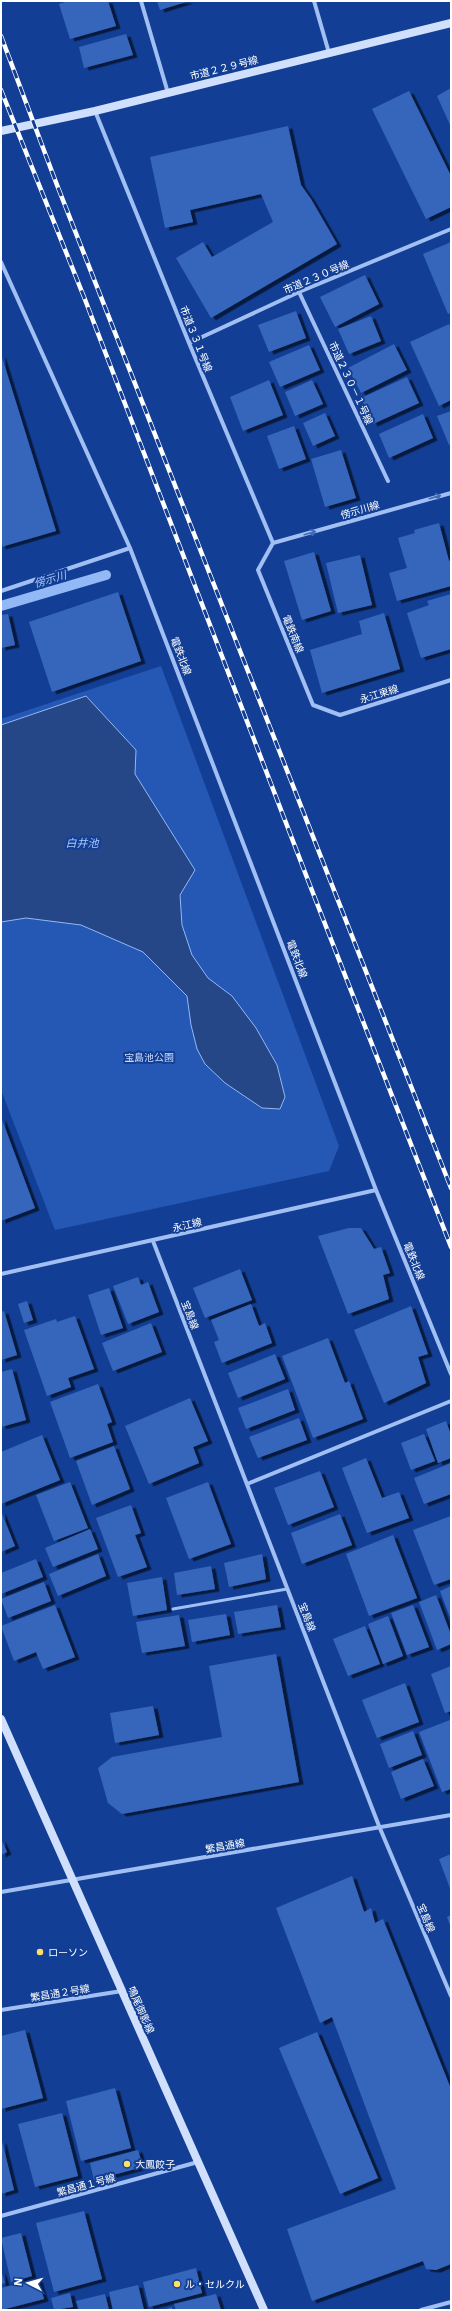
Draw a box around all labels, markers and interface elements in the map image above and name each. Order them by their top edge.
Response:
street label: 市道２２９号線 [188,53,260,83]
street label: 市道２３０号線 [281,257,351,297]
street label: 市道３３１号線 [177,304,215,374]
street label: 市道２３０－１号線 [326,339,376,427]
one-way arrow [428,493,441,500]
street label: 傍示川線 [338,498,381,522]
one-way arrow [303,529,316,536]
water label: 傍示川 [32,567,69,590]
street label: 電鉄南線 [279,613,307,655]
street label: 電鉄北線 [168,635,194,677]
street label: 永江東線 [358,682,400,706]
water label: 白井池 [66,836,99,850]
street label: 電鉄北線 [284,938,310,980]
park label: 宝島池公園 [124,1051,174,1064]
street label: 永江線 [171,1215,203,1235]
street label: 電鉄北線 [400,1240,428,1282]
street label: 宝島線 [179,1299,201,1331]
street label: 宝島線 [296,1601,318,1633]
street label: 繁昌通線 [204,1836,246,1856]
street label: 宝島線 [414,1902,438,1934]
place label: ローソン [48,1946,88,1959]
marker: ローソン [35,1947,45,1957]
street label: 繁昌通２号線 [29,1982,91,2004]
street label: 鳴尾御影線 [125,1985,157,2035]
place label: 大鳳餃子 [135,2158,175,2171]
marker: 大鳳餃子 [122,2159,132,2169]
street label: 繁昌通１号線 [55,2171,117,2199]
north arrow [8,2263,48,2303]
text: N [11,2277,25,2287]
place label: ル・セルクル [185,2278,245,2291]
marker: ル・セルクル [172,2279,182,2289]

